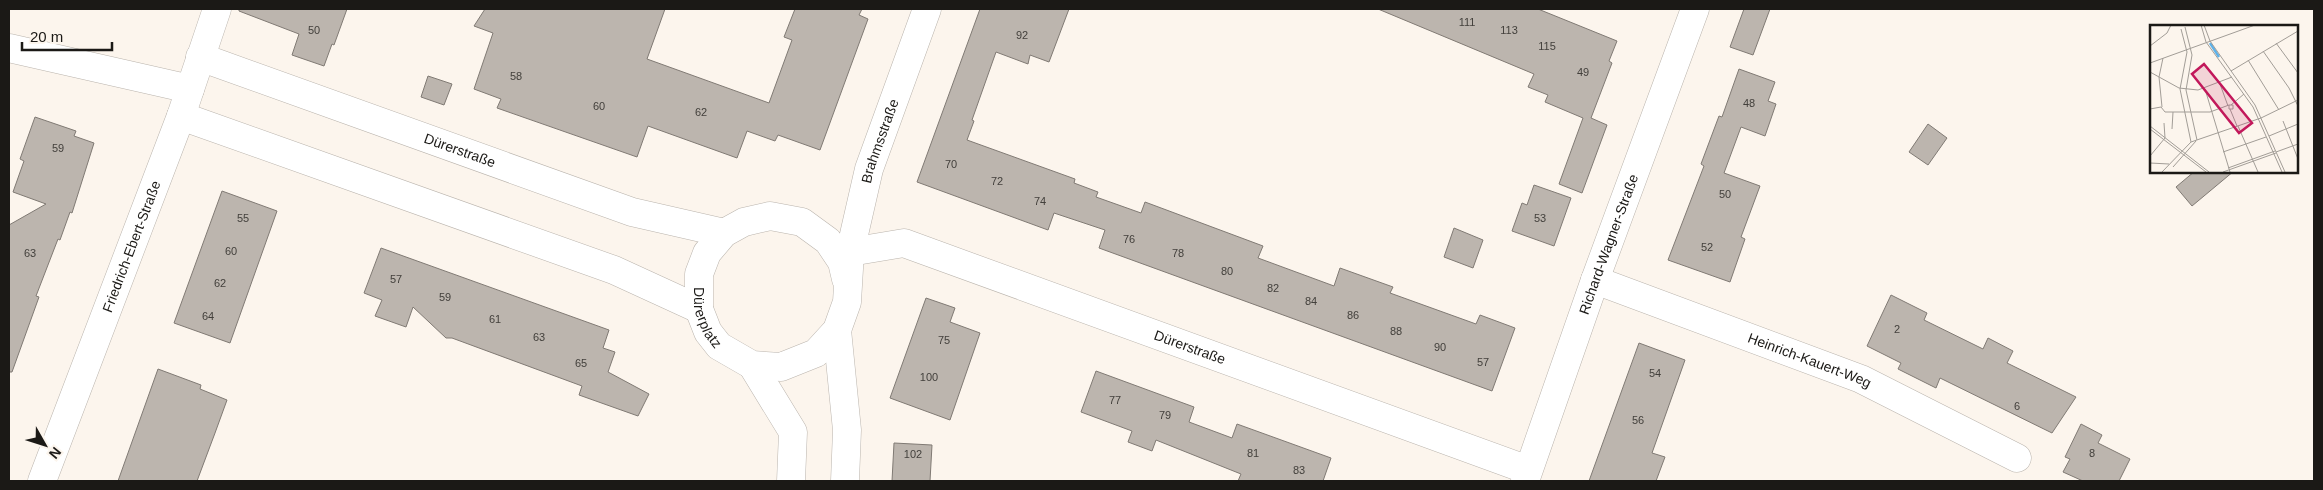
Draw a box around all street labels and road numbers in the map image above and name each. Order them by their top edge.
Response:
street label: Brahmsstraße [858,97,902,185]
street label: Dürerstraße [422,130,498,170]
street label: Richard-Wagner-Straße [1576,172,1641,317]
street label: Friedrich-Ebert-Straße [99,178,164,314]
street label: Dürerplatz [691,287,725,351]
street label: Dürerstraße [1152,327,1228,367]
street label: Heinrich-Kauert-Weg [1746,330,1874,391]

